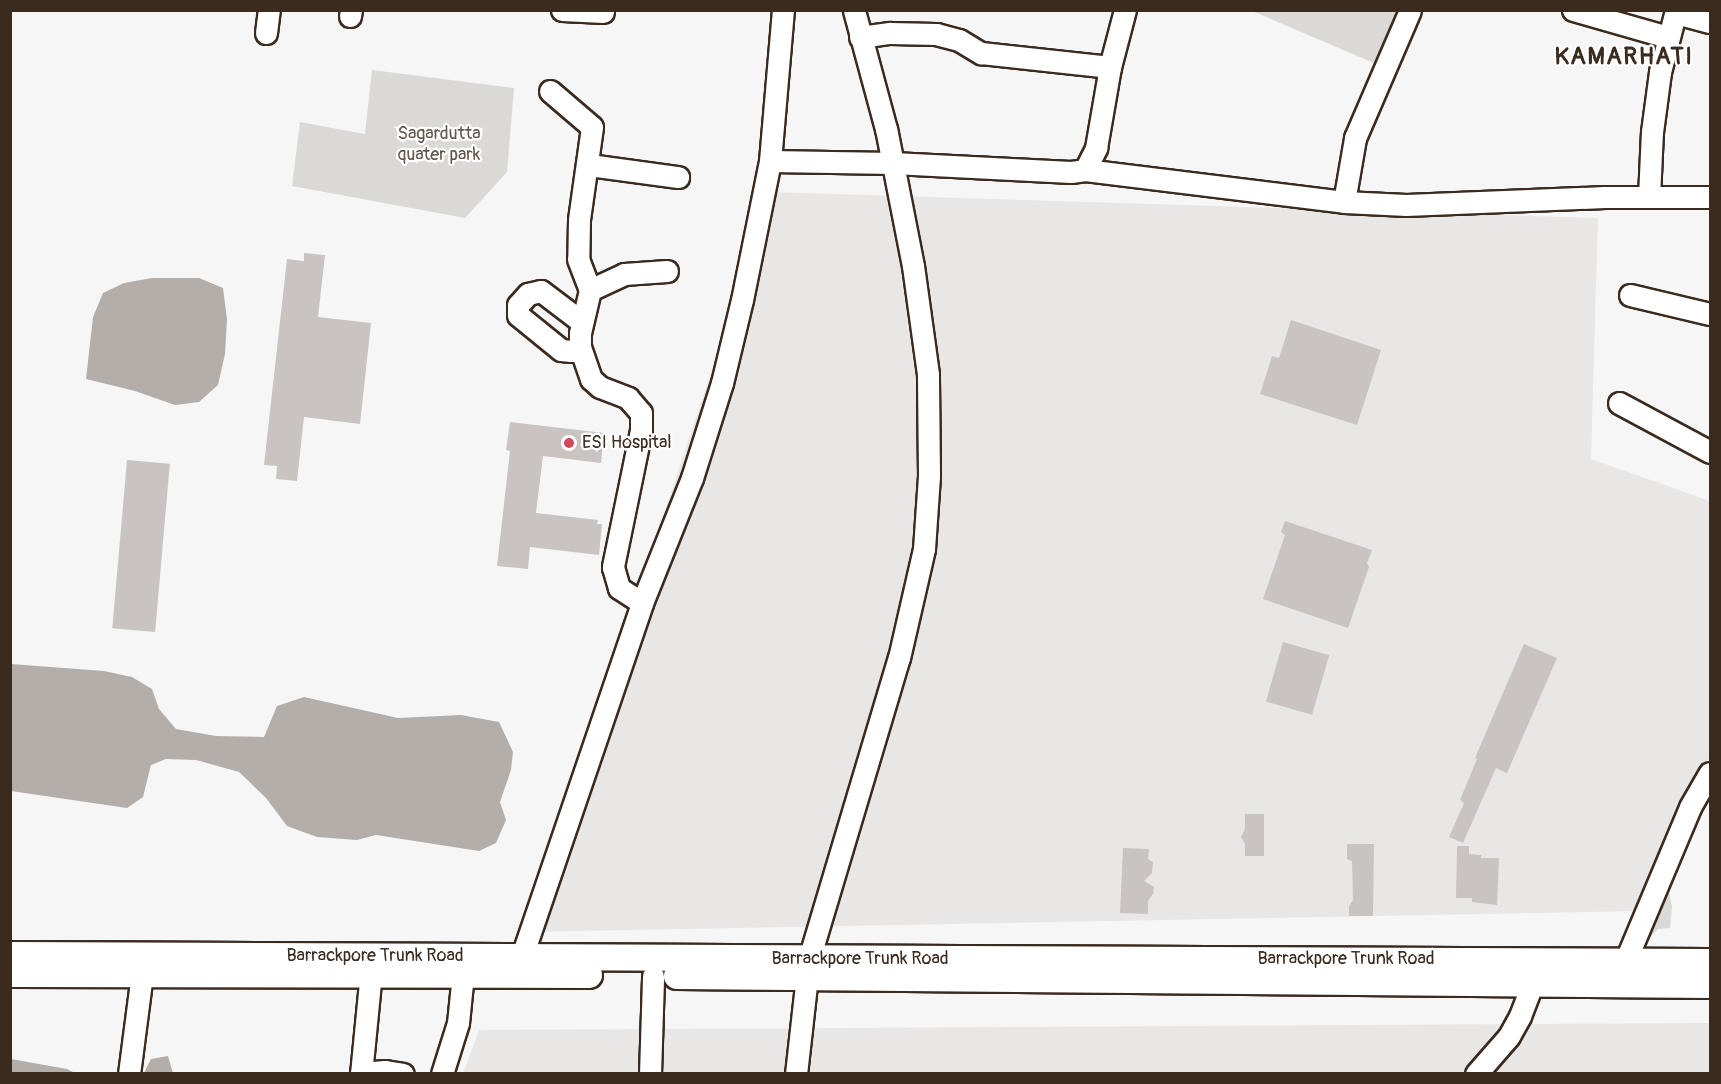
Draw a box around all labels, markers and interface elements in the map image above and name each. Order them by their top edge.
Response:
district label: KAMARHATI [1554,43,1694,71]
park label: Sagardutta quater park [397,124,481,166]
place label: ESI Hospital [582,432,672,454]
marker: ESI Hospital [560,434,578,452]
street label: Barrackpore Trunk Road [286,945,464,967]
street label: Barrackpore Trunk Road [771,948,949,970]
street label: Barrackpore Trunk Road [1257,948,1435,970]

